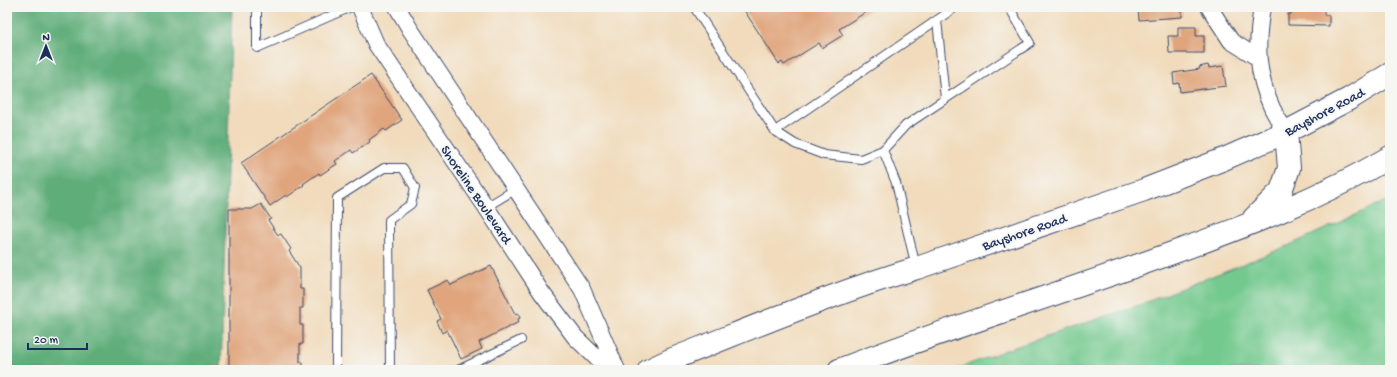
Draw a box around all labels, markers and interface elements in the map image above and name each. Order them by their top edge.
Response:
north arrow [26,26,66,66]
text: N [42,32,50,44]
street label: Bayshore Road [1282,84,1370,142]
street label: Shoreline Boulevard [436,143,515,249]
street label: Bayshore Road [980,210,1071,256]
scale bar [28,325,87,351]
text: 20 m [34,334,59,348]

